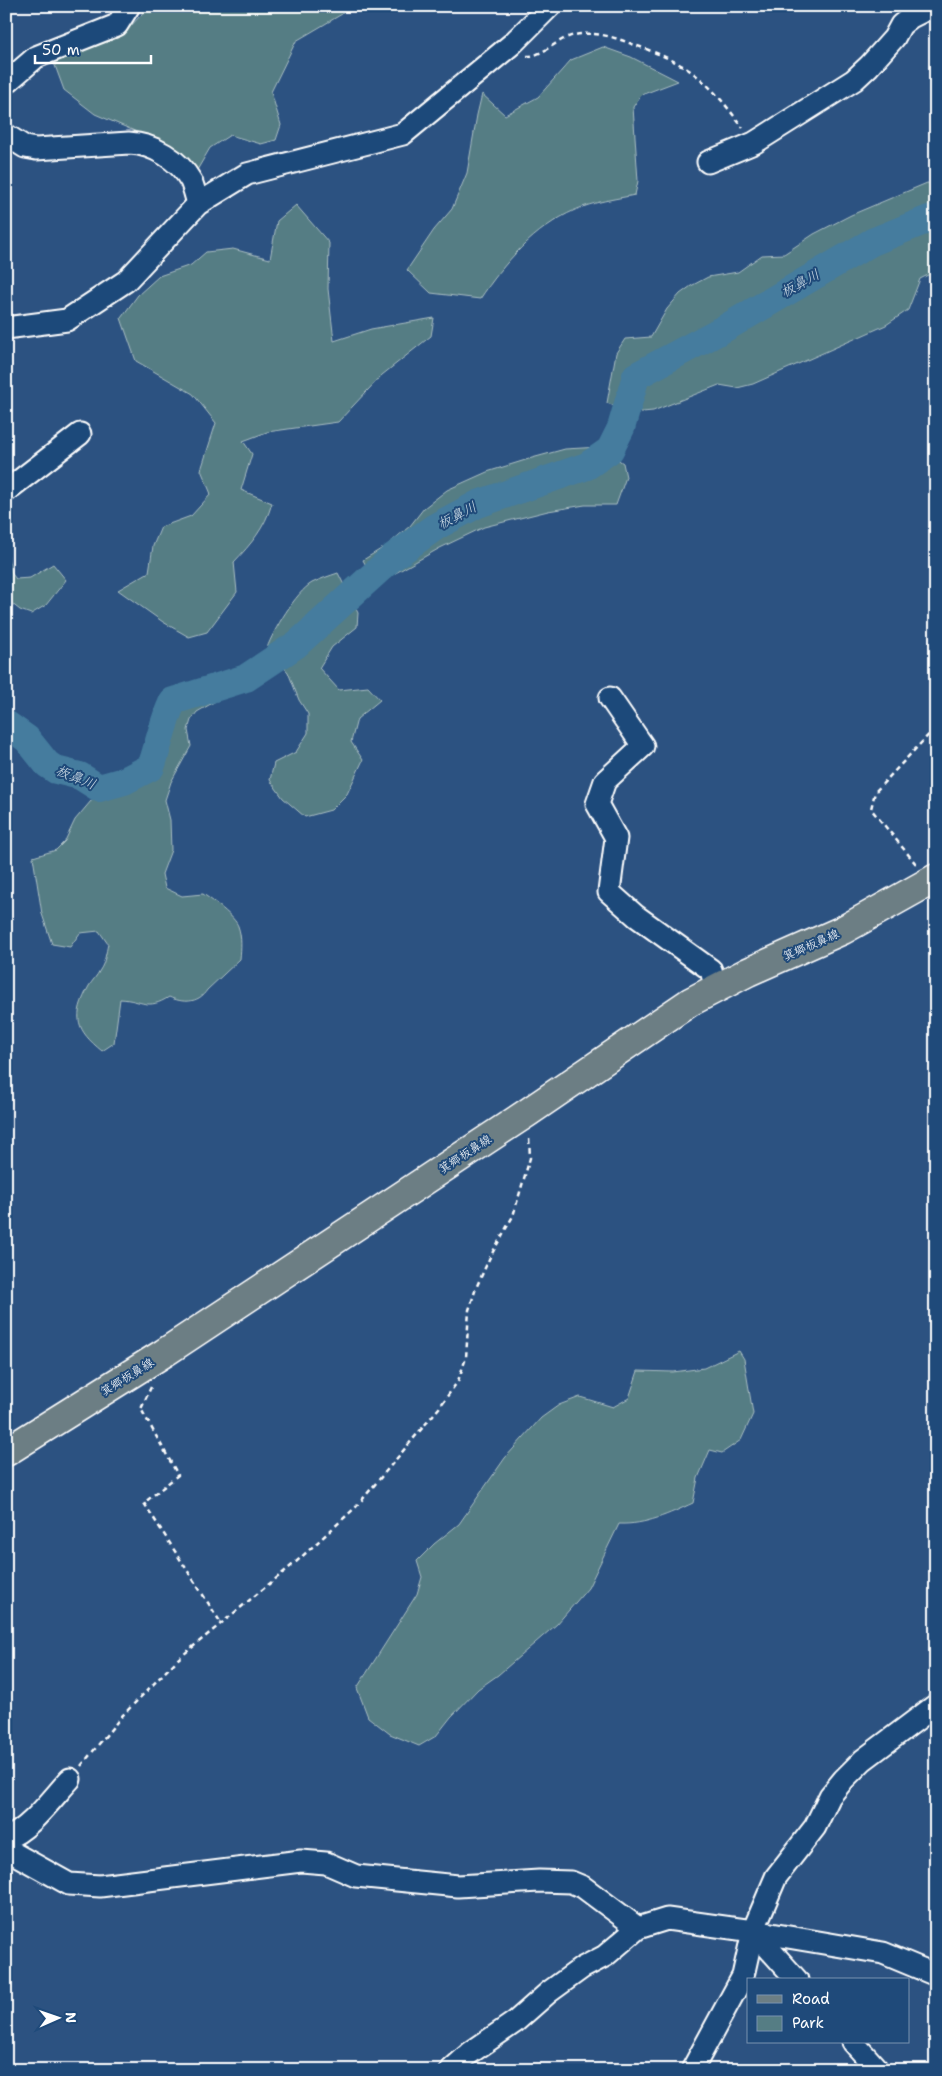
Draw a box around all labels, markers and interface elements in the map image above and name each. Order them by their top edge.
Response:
scale bar [35,32,151,64]
text: 50 m [42,40,80,60]
water label: 板鼻川 [777,265,823,301]
water label: 板鼻川 [434,497,480,533]
water label: 板鼻川 [53,761,99,793]
street label: 箕郷板鼻線 [780,925,842,965]
street label: 箕郷板鼻線 [435,1131,495,1177]
street label: 箕郷板鼻線 [97,1354,157,1400]
legend [747,1978,910,2044]
text: Road [792,1989,830,2009]
north arrow [32,1994,82,2044]
text: N [62,2012,80,2023]
text: Park [792,2013,824,2033]

